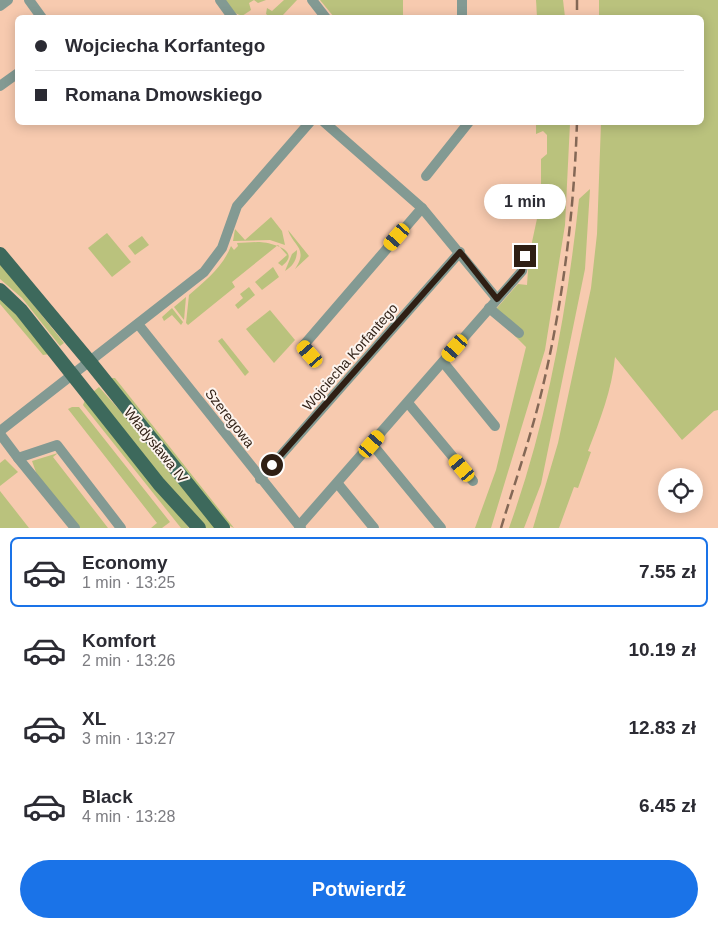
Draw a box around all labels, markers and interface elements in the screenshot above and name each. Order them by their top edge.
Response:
text: Wojciecha Korfantego [65,35,265,56]
text: Romana Dmowskiego [65,84,262,105]
callout: 1 min [484,184,566,218]
text: 1 min [504,193,546,210]
car [381,221,412,253]
route end [514,245,536,267]
street label: Wojciecha Korfantego [299,300,401,414]
car [439,332,470,364]
car [294,338,325,370]
street label: Szeregowa [202,385,258,451]
street label: Władysława IV [121,404,192,486]
car [356,428,387,460]
car [446,452,477,484]
route start [261,454,283,476]
map controls [658,468,703,513]
button: locate [658,468,703,513]
icon: car [22,550,67,595]
text: Economy [82,552,168,573]
text: 7.55 zł [639,561,696,582]
text: 1 min · 13:25 [82,574,175,591]
icon: car [22,628,67,673]
text: Komfort [82,630,156,651]
text: 10.19 zł [628,639,696,660]
text: 2 min · 13:26 [82,652,175,669]
icon: car [22,706,67,751]
text: XL [82,708,106,729]
text: 12.83 zł [628,717,696,738]
text: 3 min · 13:27 [82,730,175,747]
icon: car [22,784,67,829]
text: Black [82,786,133,807]
text: 6.45 zł [639,795,696,816]
text: 4 min · 13:28 [82,808,175,825]
button: Potwierdź [20,860,698,918]

